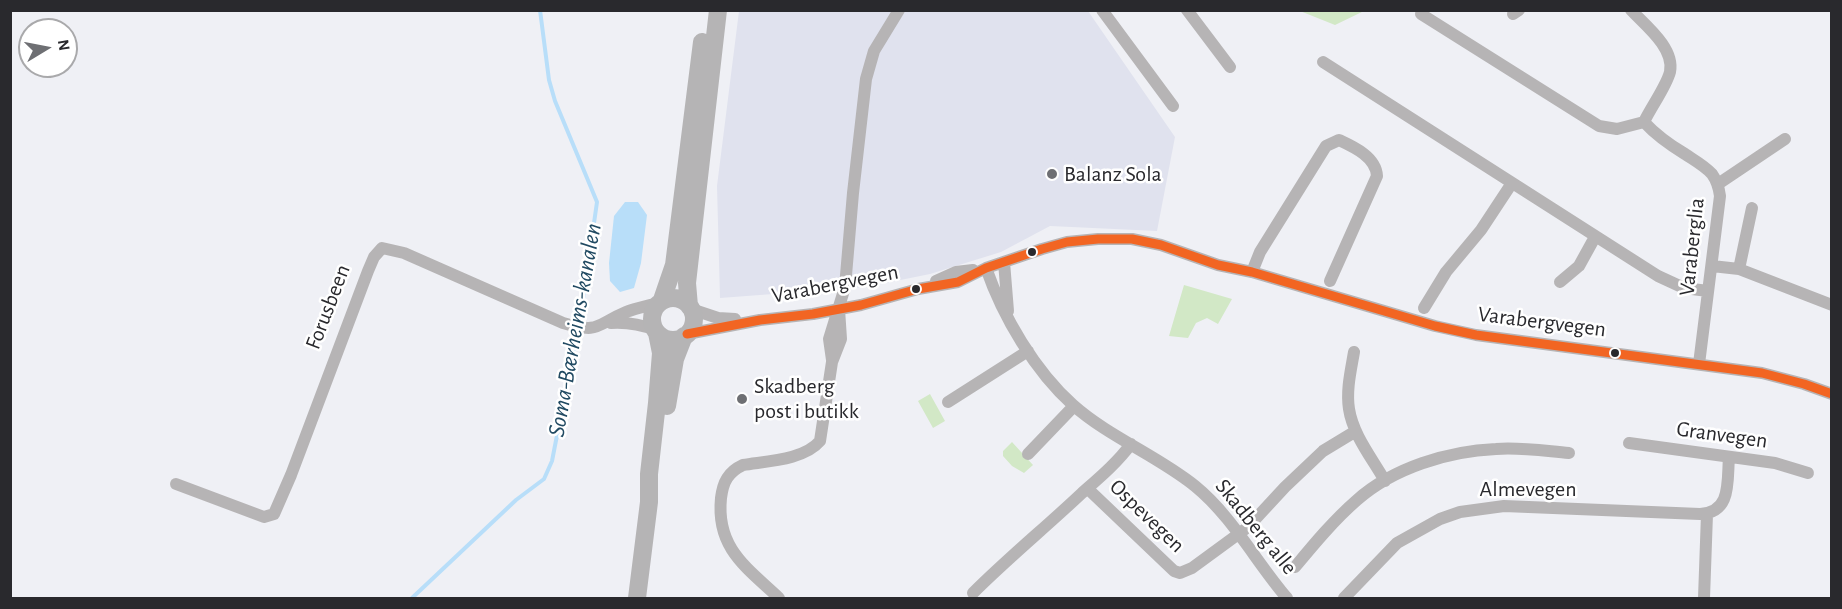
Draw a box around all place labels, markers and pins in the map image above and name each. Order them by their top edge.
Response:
place label: Balanz Sola [1064,161,1162,187]
marker: Balanz Sola [1045,167,1059,181]
unlabelled marker [1026,246,1038,258]
unlabelled marker [910,283,922,295]
unlabelled marker [1609,347,1621,359]
place label: Skadberg post i butikk [754,373,859,424]
marker: Skadberg post i butikk [735,392,749,406]

